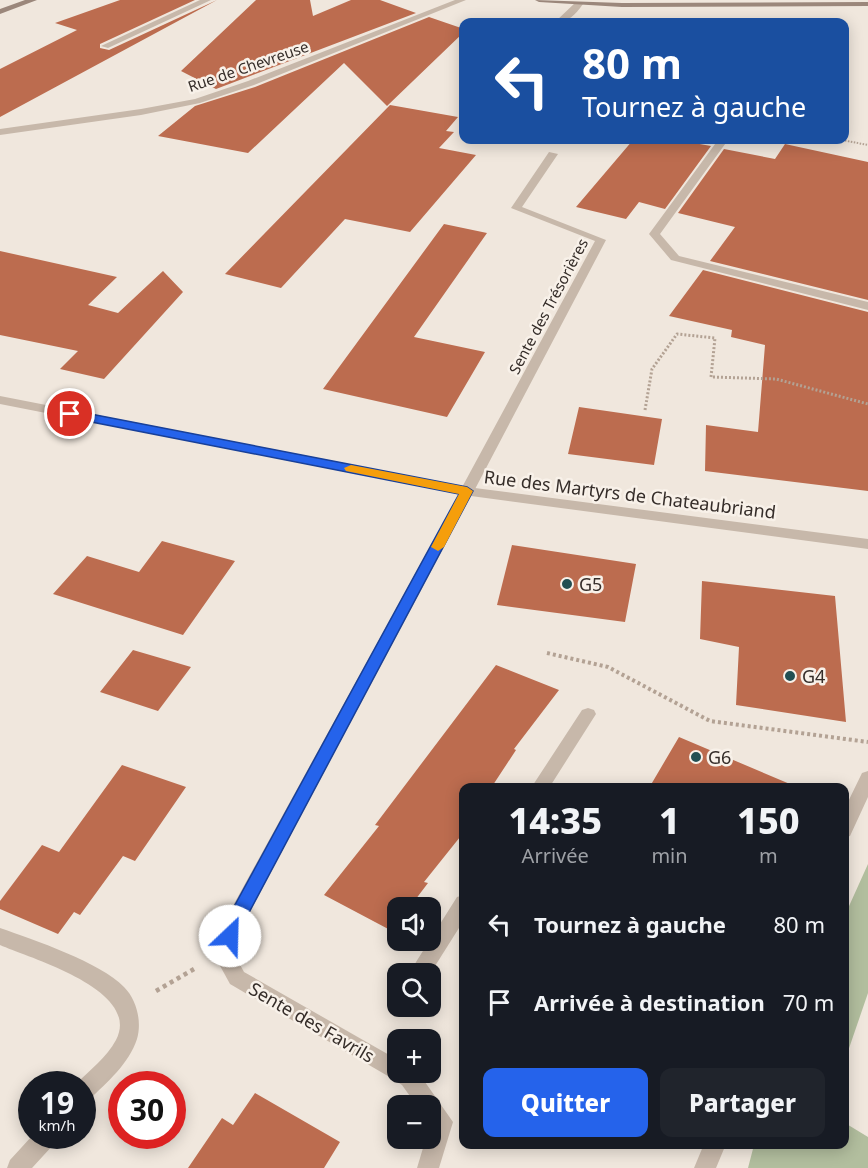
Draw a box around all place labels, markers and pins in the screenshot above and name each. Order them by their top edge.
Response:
pin [44,388,95,439]
place label: G5 [579,572,602,596]
marker: G5 [560,577,574,591]
place label: G4 [802,664,825,688]
marker: G4 [783,669,797,683]
place label: G6 [708,745,731,769]
marker: G6 [689,750,703,764]

